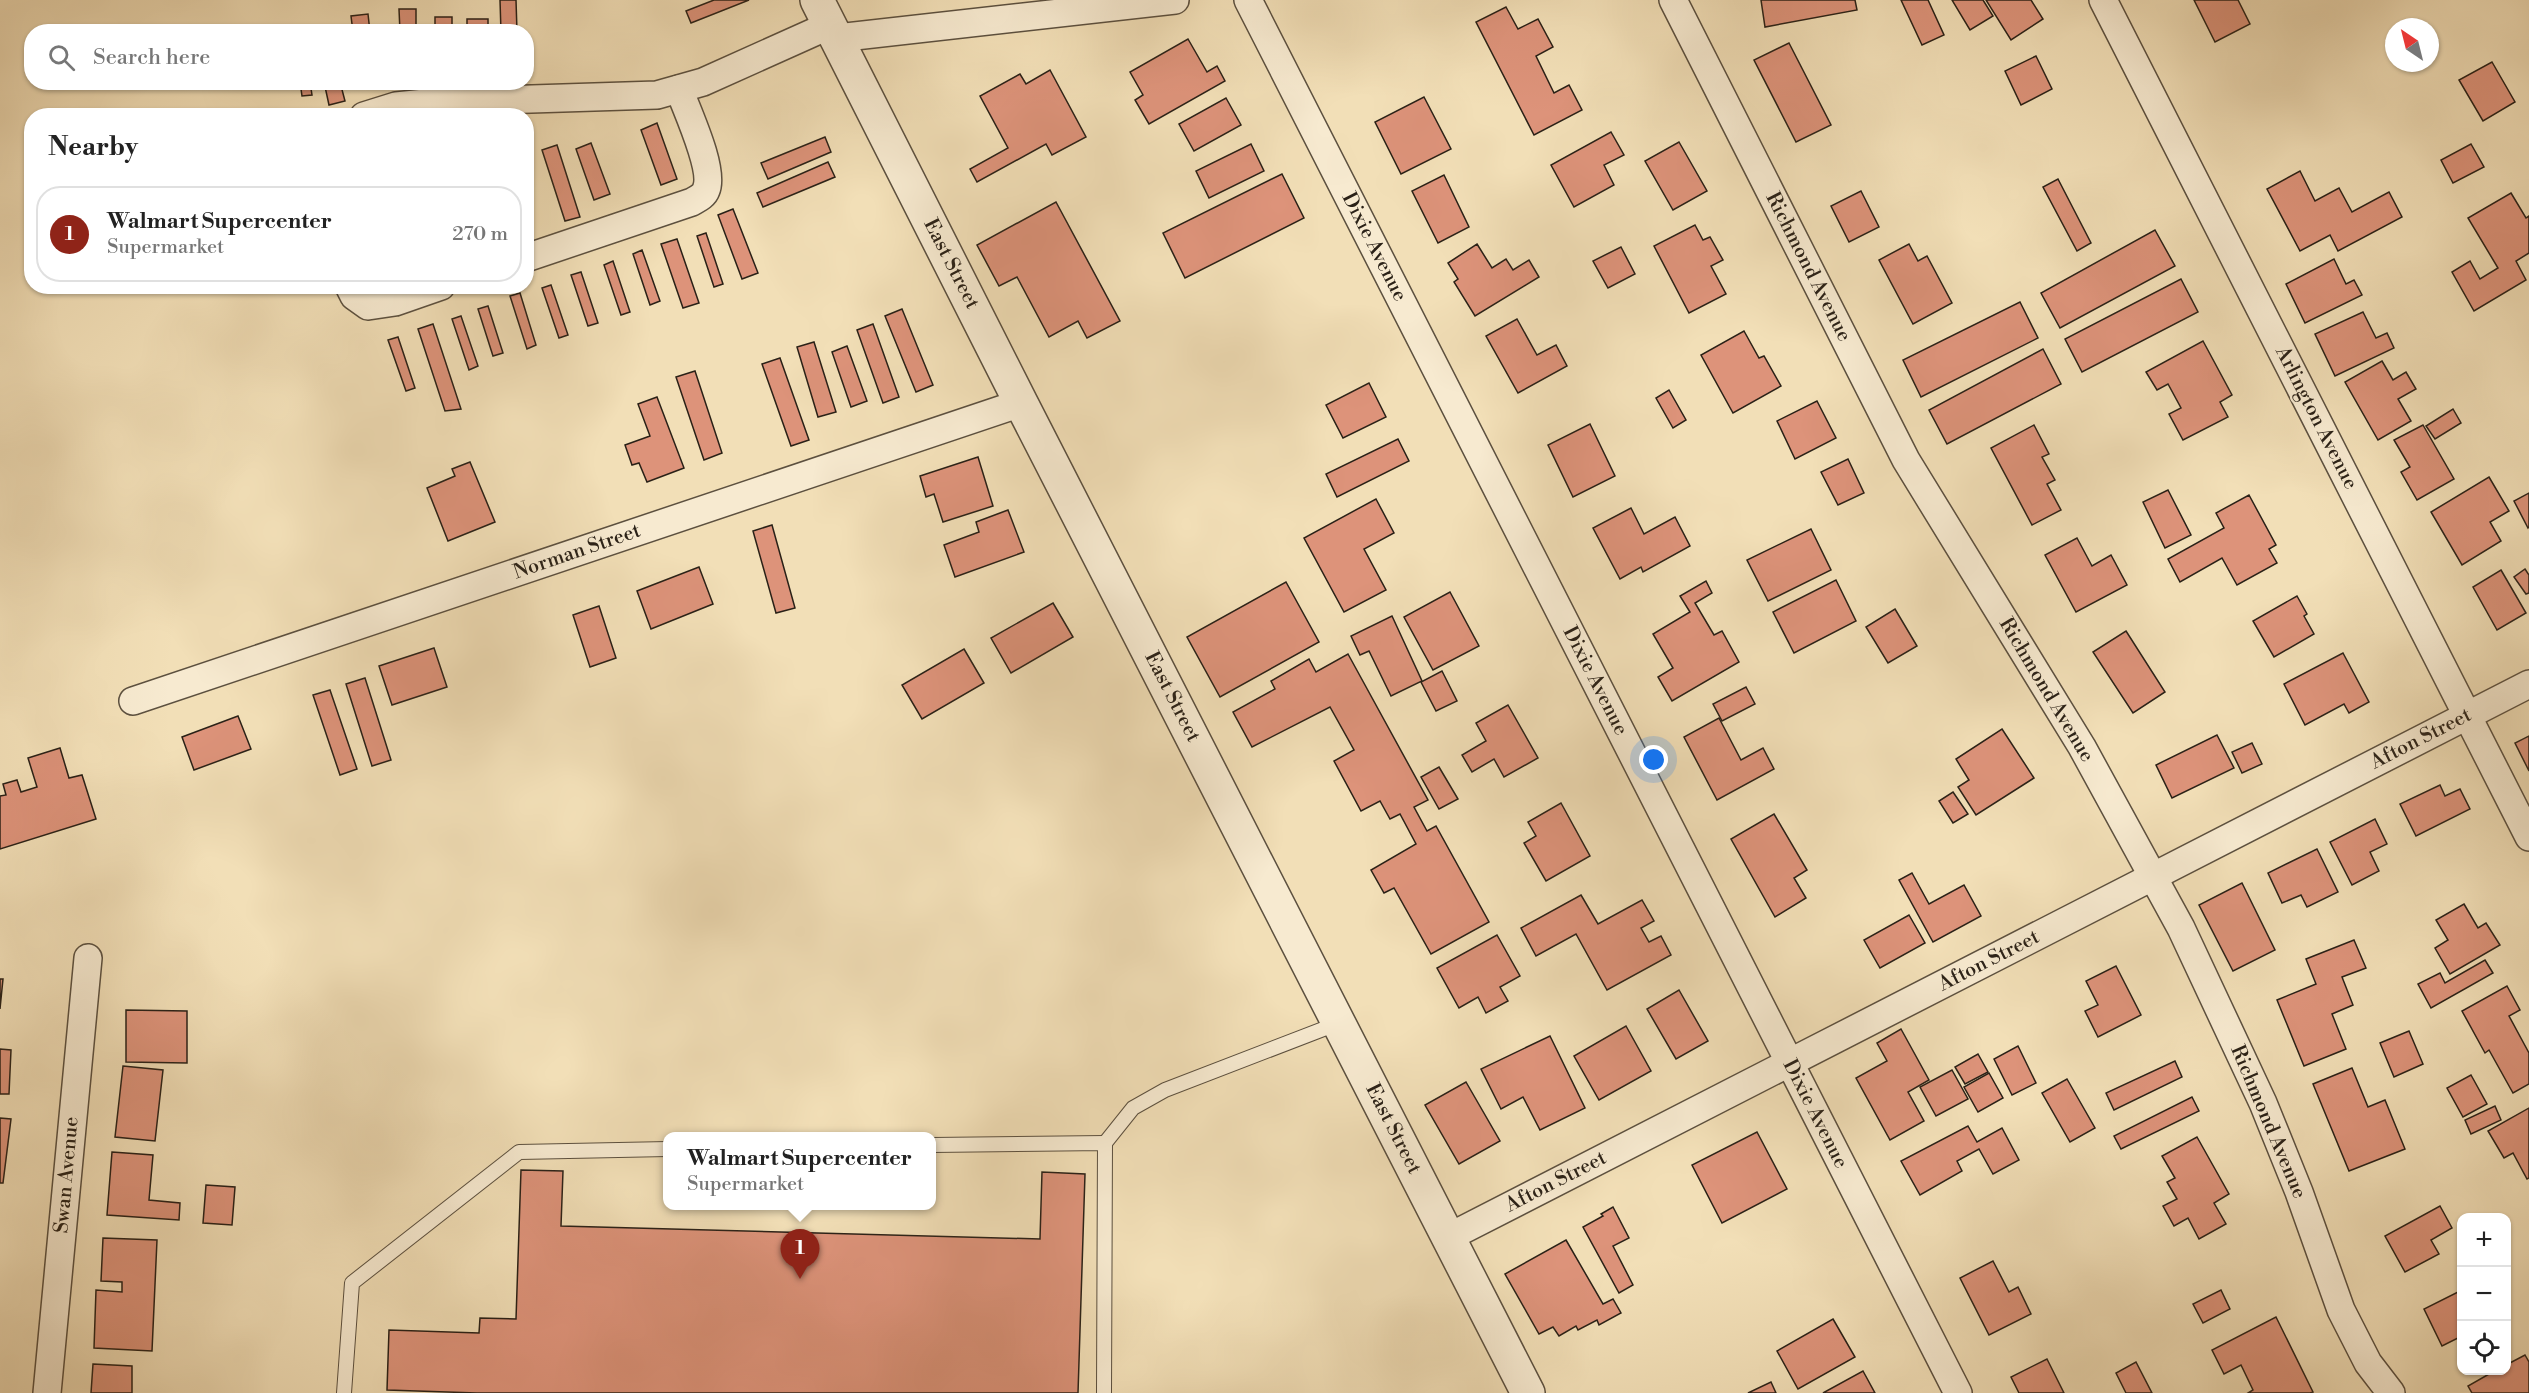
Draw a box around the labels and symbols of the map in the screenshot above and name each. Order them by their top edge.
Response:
north arrow [2385,18,2439,72]
street label: Dixie Avenue [1336,188,1412,306]
street label: Richmond Avenue [1760,188,1856,346]
street label: East Street [918,214,984,314]
street label: Arlington Avenue [2269,342,2363,494]
street label: Norman Street [510,519,644,585]
street label: Richmond Avenue [1993,613,2099,767]
street label: Dixie Avenue [1557,622,1633,740]
street label: East Street [1139,647,1205,747]
street label: Afton Street [2365,703,2476,776]
your location [1639,745,1668,774]
street label: Afton Street [1933,925,2044,998]
street label: Richmond Avenue [2224,1041,2312,1203]
street label: Dixie Avenue [1777,1055,1853,1173]
street label: East Street [1360,1079,1426,1179]
street label: Swan Avenue [49,1116,85,1234]
street label: Afton Street [1500,1146,1611,1219]
pin: 1 [780,1230,820,1279]

